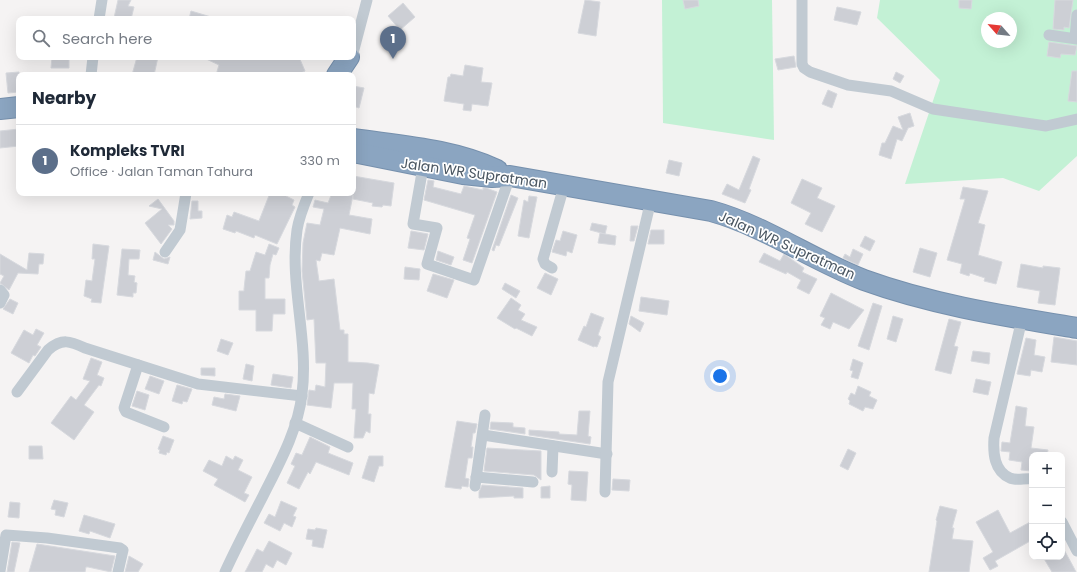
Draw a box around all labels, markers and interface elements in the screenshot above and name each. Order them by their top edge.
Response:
north arrow [981,12,1017,48]
search box [16,16,356,60]
pin: 1 [380,26,406,59]
icon: search [30,27,52,49]
text: Search here [62,28,152,49]
text: Nearby [32,86,96,110]
text: Kompleks TVRI [70,140,185,161]
text: 1 [43,151,47,170]
text: 330 m [300,151,340,170]
street label: Jalan WR Supratman [399,153,549,193]
text: Office · Jalan Taman Tahura [70,162,253,181]
street label: Jalan WR Supratman [715,206,859,284]
your location [710,366,730,386]
map controls [1029,452,1065,560]
button: + [1029,452,1065,488]
button: − [1029,488,1065,524]
button: locate [1029,524,1065,560]

